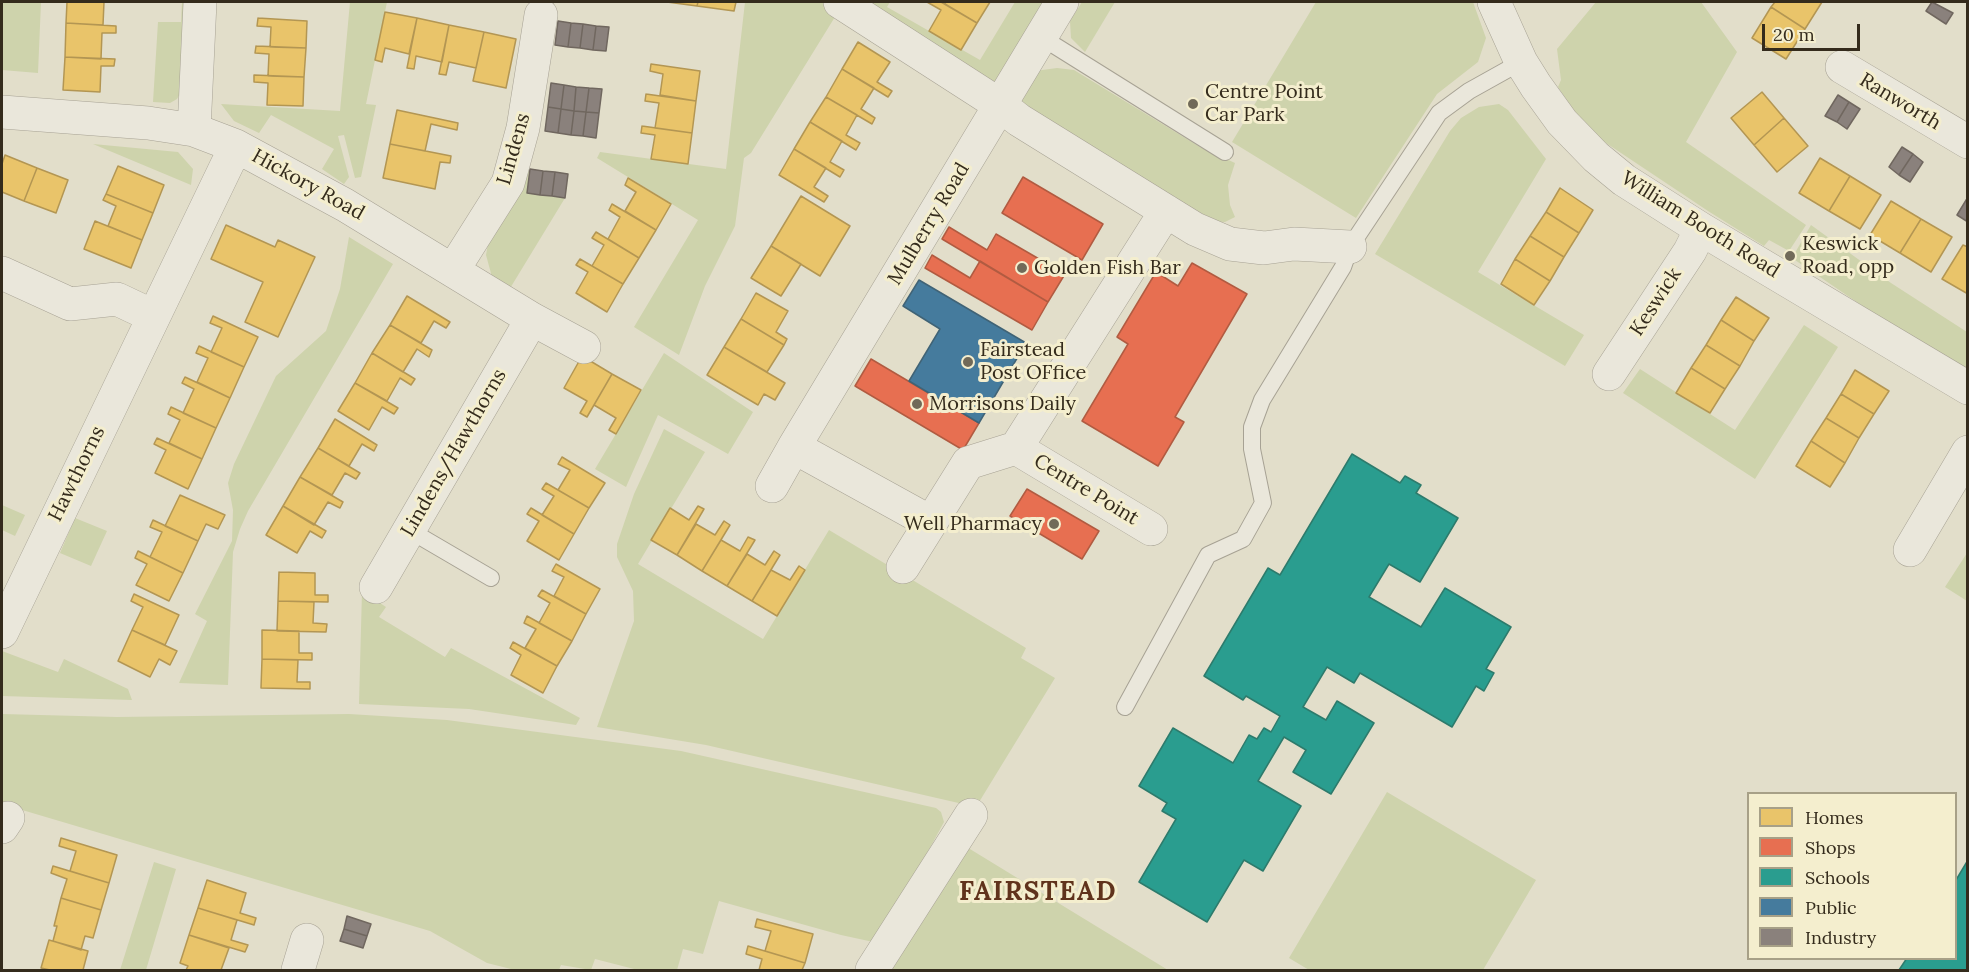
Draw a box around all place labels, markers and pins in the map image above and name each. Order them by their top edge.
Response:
place label: Centre Point Car Park [1205,80,1323,127]
marker: Centre Point Car Park [1186,97,1200,111]
place label: Keswick Road, opp [1802,232,1894,279]
marker: Keswick Road, opp [1783,249,1797,263]
place label: Golden Fish Bar [1034,256,1181,280]
marker: Golden Fish Bar [1015,261,1029,275]
place label: Fairstead Post OFfice [980,338,1086,385]
marker: Fairstead Post OFfice [961,355,975,369]
place label: Morrisons Daily [929,392,1076,416]
marker: Morrisons Daily [910,397,924,411]
place label: Well Pharmacy [904,512,1042,536]
marker: Well Pharmacy [1047,517,1061,531]

